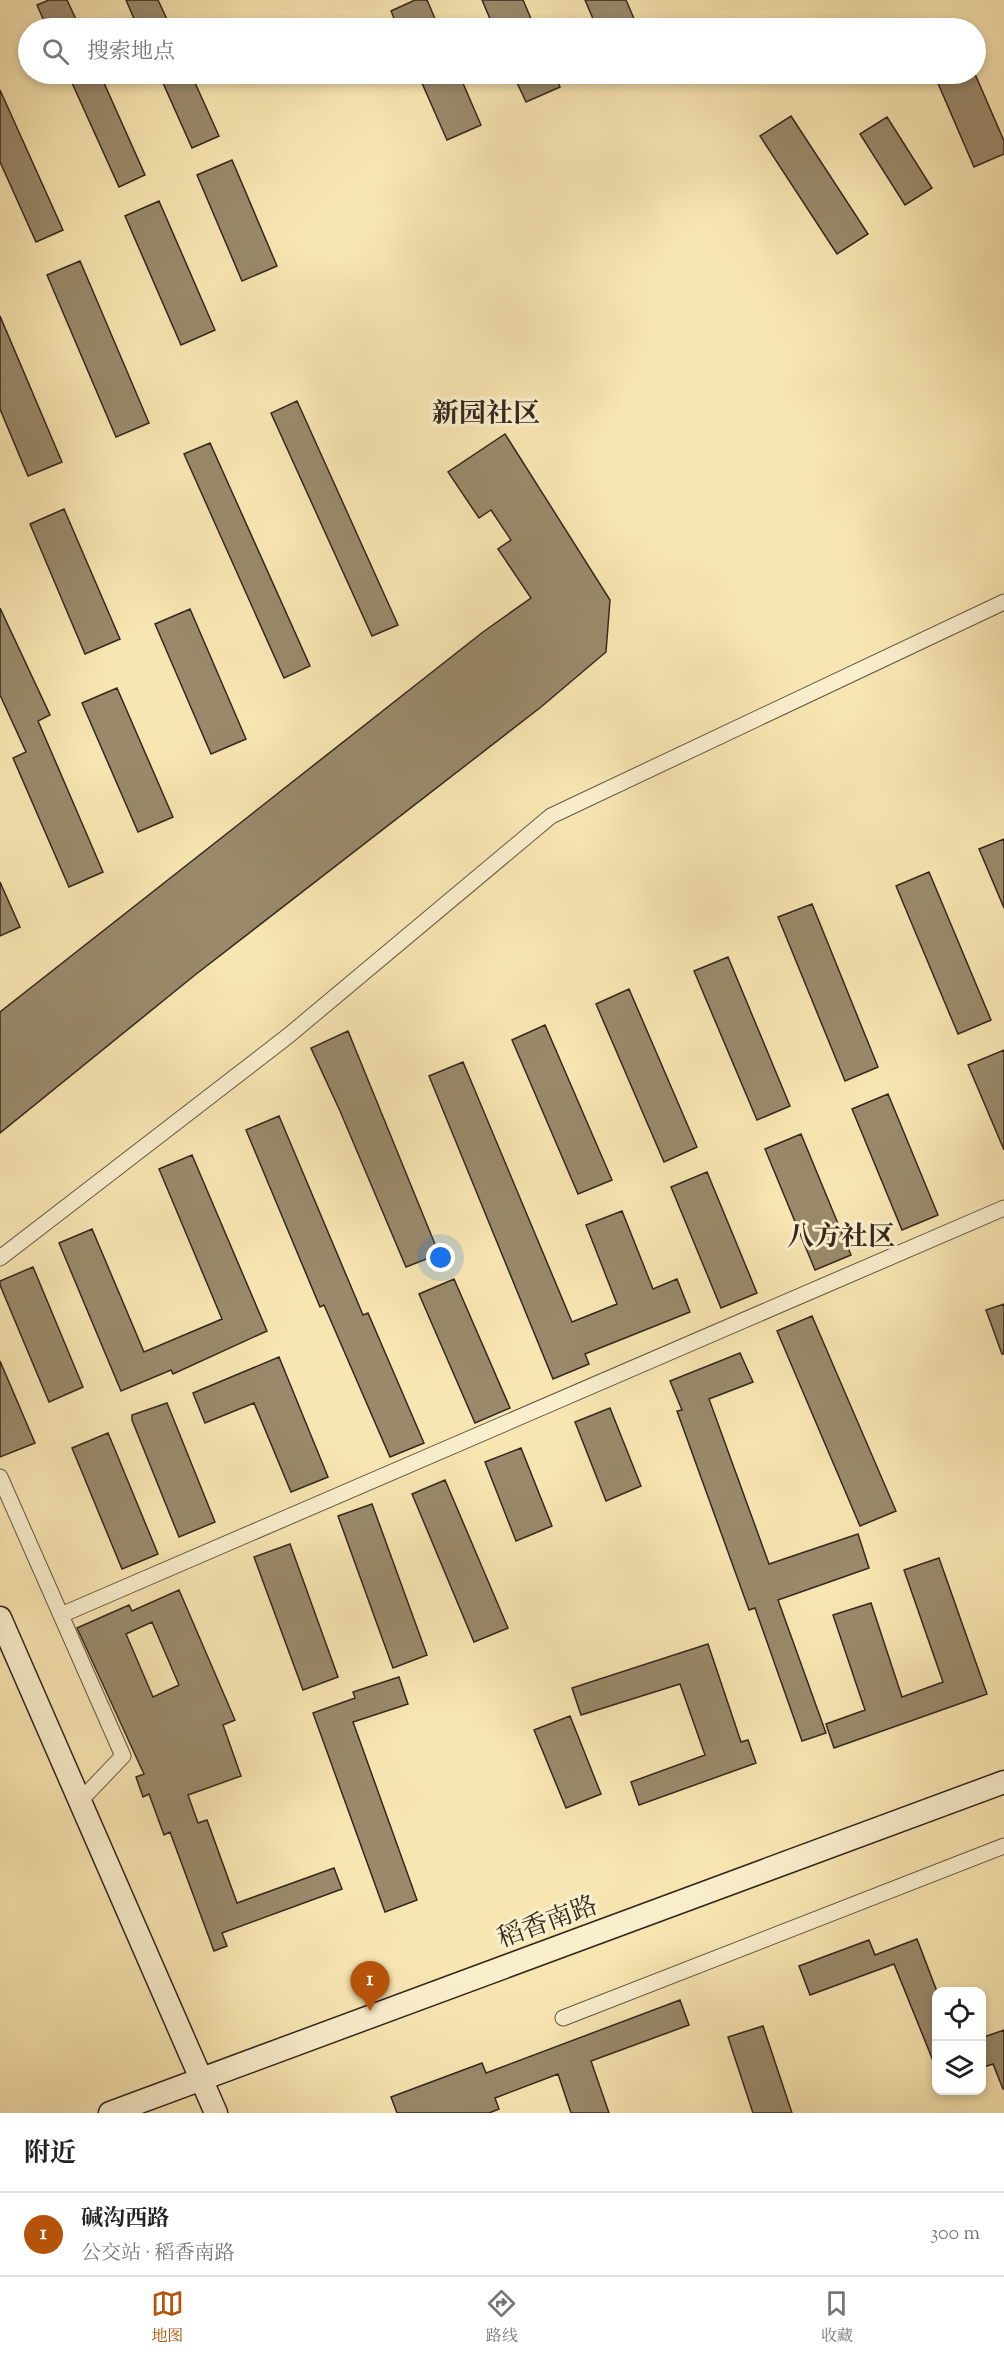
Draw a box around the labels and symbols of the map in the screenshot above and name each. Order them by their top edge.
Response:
district label: 新园社区 [432,396,540,435]
district label: 八方社区 [787,1219,895,1258]
your location [426,1243,455,1272]
street label: 稻香南路 [493,1888,603,1959]
pin: 1 [350,1962,389,2011]

